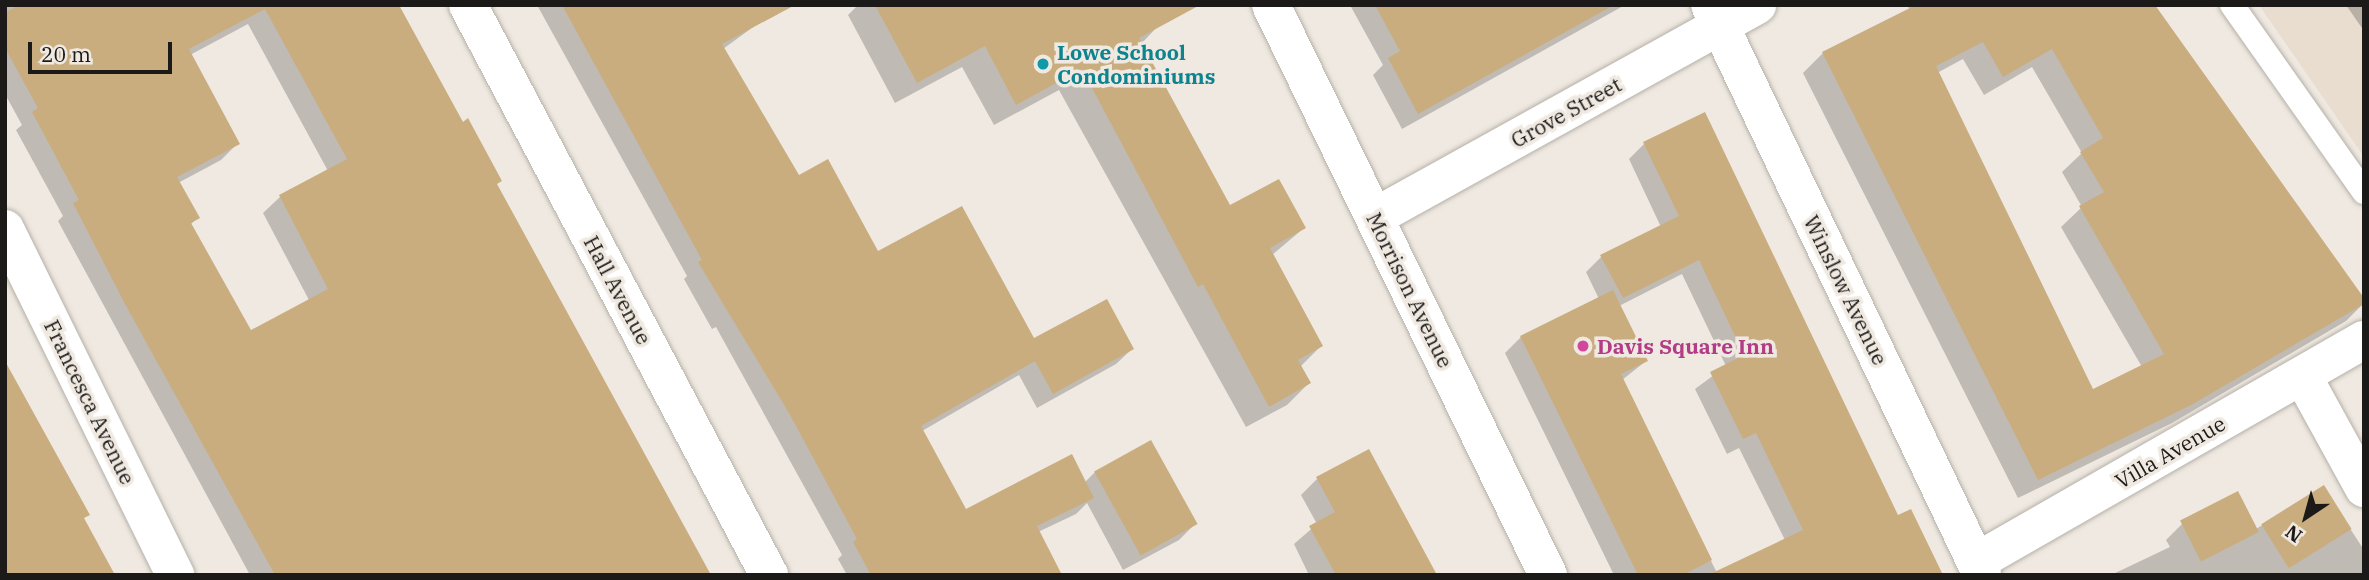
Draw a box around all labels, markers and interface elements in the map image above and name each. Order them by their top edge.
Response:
scale bar [32,28,175,72]
place label: Lowe School Condominiums [1057,39,1215,89]
text: 20 m [41,40,91,68]
marker: Lowe School Condominiums [1035,56,1051,72]
street label: Grove Street [1506,71,1626,153]
street label: Morrison Avenue [1362,208,1458,372]
street label: Winslow Avenue [1799,211,1893,369]
street label: Hall Avenue [579,231,657,349]
street label: Francesca Avenue [39,316,141,488]
place label: Davis Square Inn [1597,333,1774,359]
marker: Davis Square Inn [1575,338,1591,354]
street label: Villa Avenue [2110,410,2230,494]
north arrow [2271,482,2341,552]
text: N [2281,520,2307,548]

